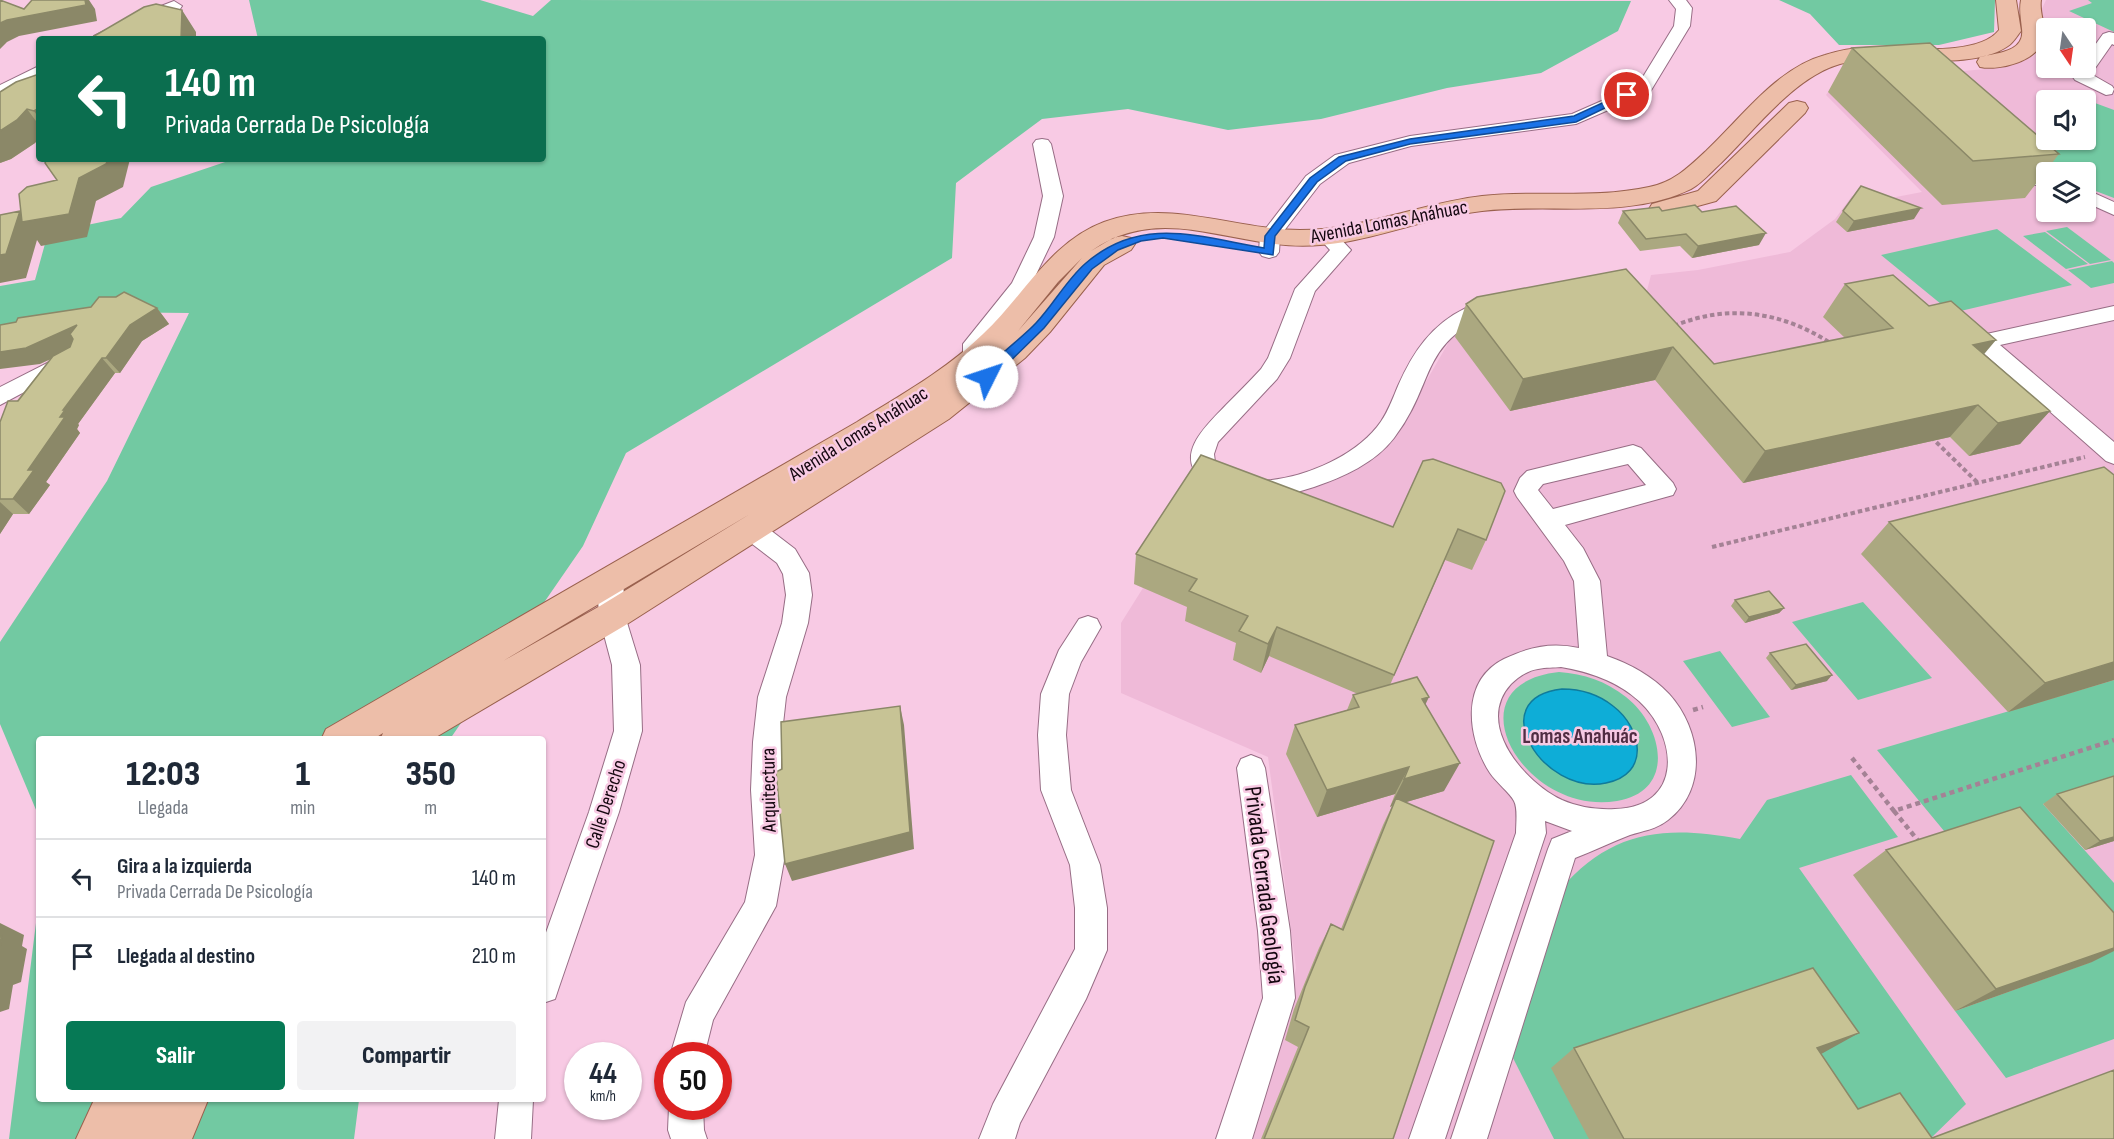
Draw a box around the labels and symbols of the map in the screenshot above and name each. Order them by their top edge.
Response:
north arrow [2036,18,2096,78]
pin [1601,69,1652,120]
street label: Avenida Lomas Anáhuac [1308,195,1470,249]
position arrow [955,345,1019,409]
street label: Avenida Lomas Anáhuac [784,381,933,487]
district label: Lomas Anahuác [1522,724,1638,749]
street label: Arquitectura [756,748,782,833]
street label: Calle Derecho [580,757,632,852]
street label: Privada Cerrada Geología [1238,785,1291,985]
speed limit sign: 50 [654,1042,732,1120]

